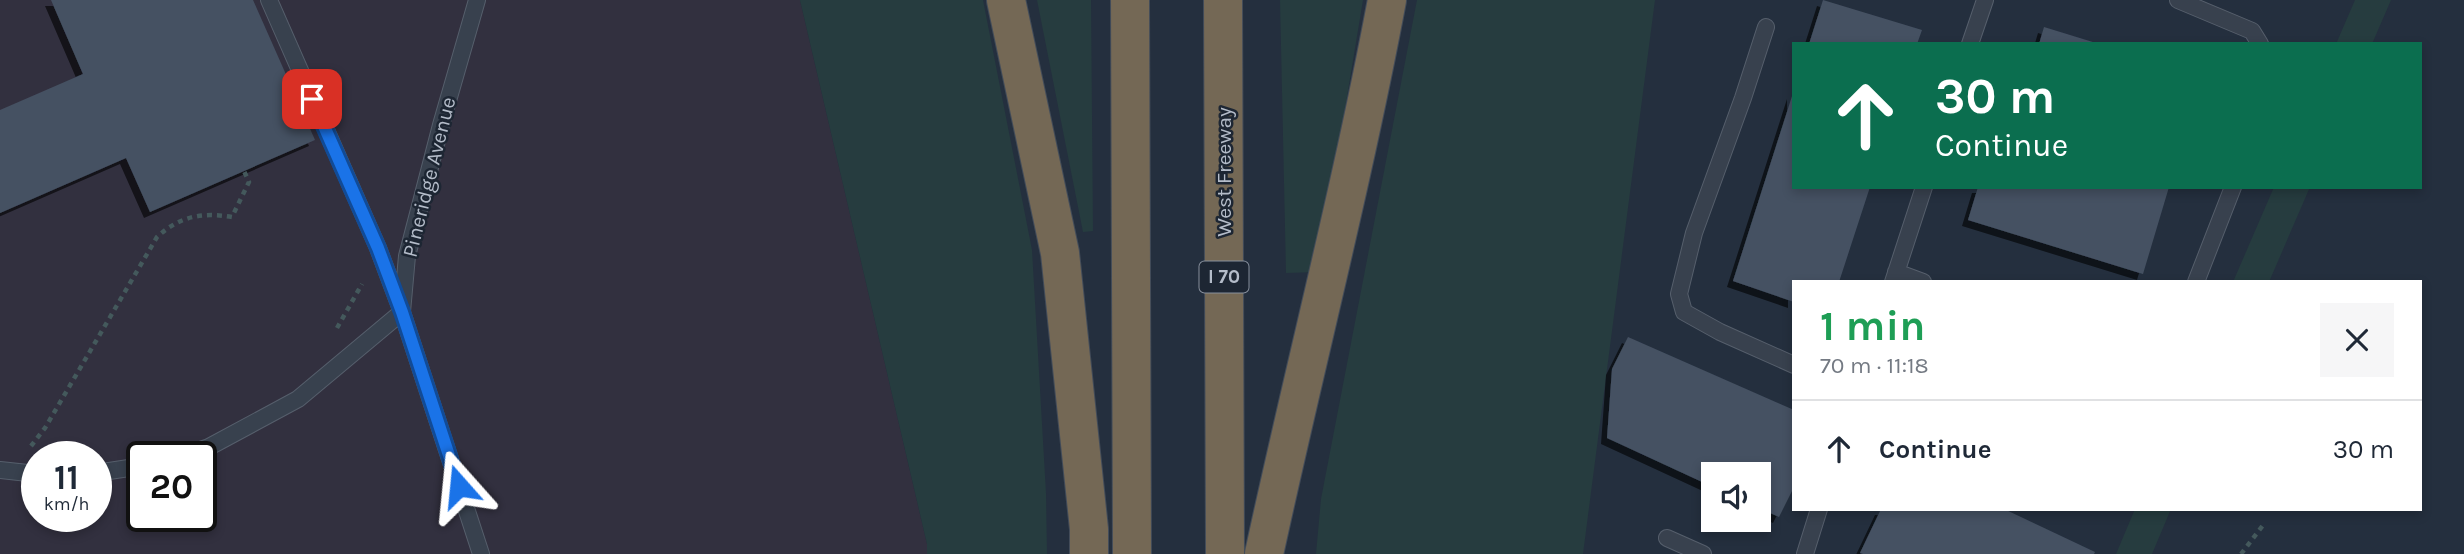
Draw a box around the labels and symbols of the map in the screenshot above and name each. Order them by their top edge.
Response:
pin [282,69,342,129]
street label: Pineridge Avenue [397,94,461,260]
street label: West Freeway [1212,107,1236,237]
road number: I 70 [1200,262,1248,292]
speed limit sign: 20 [126,441,217,532]
position arrow [422,449,496,523]

